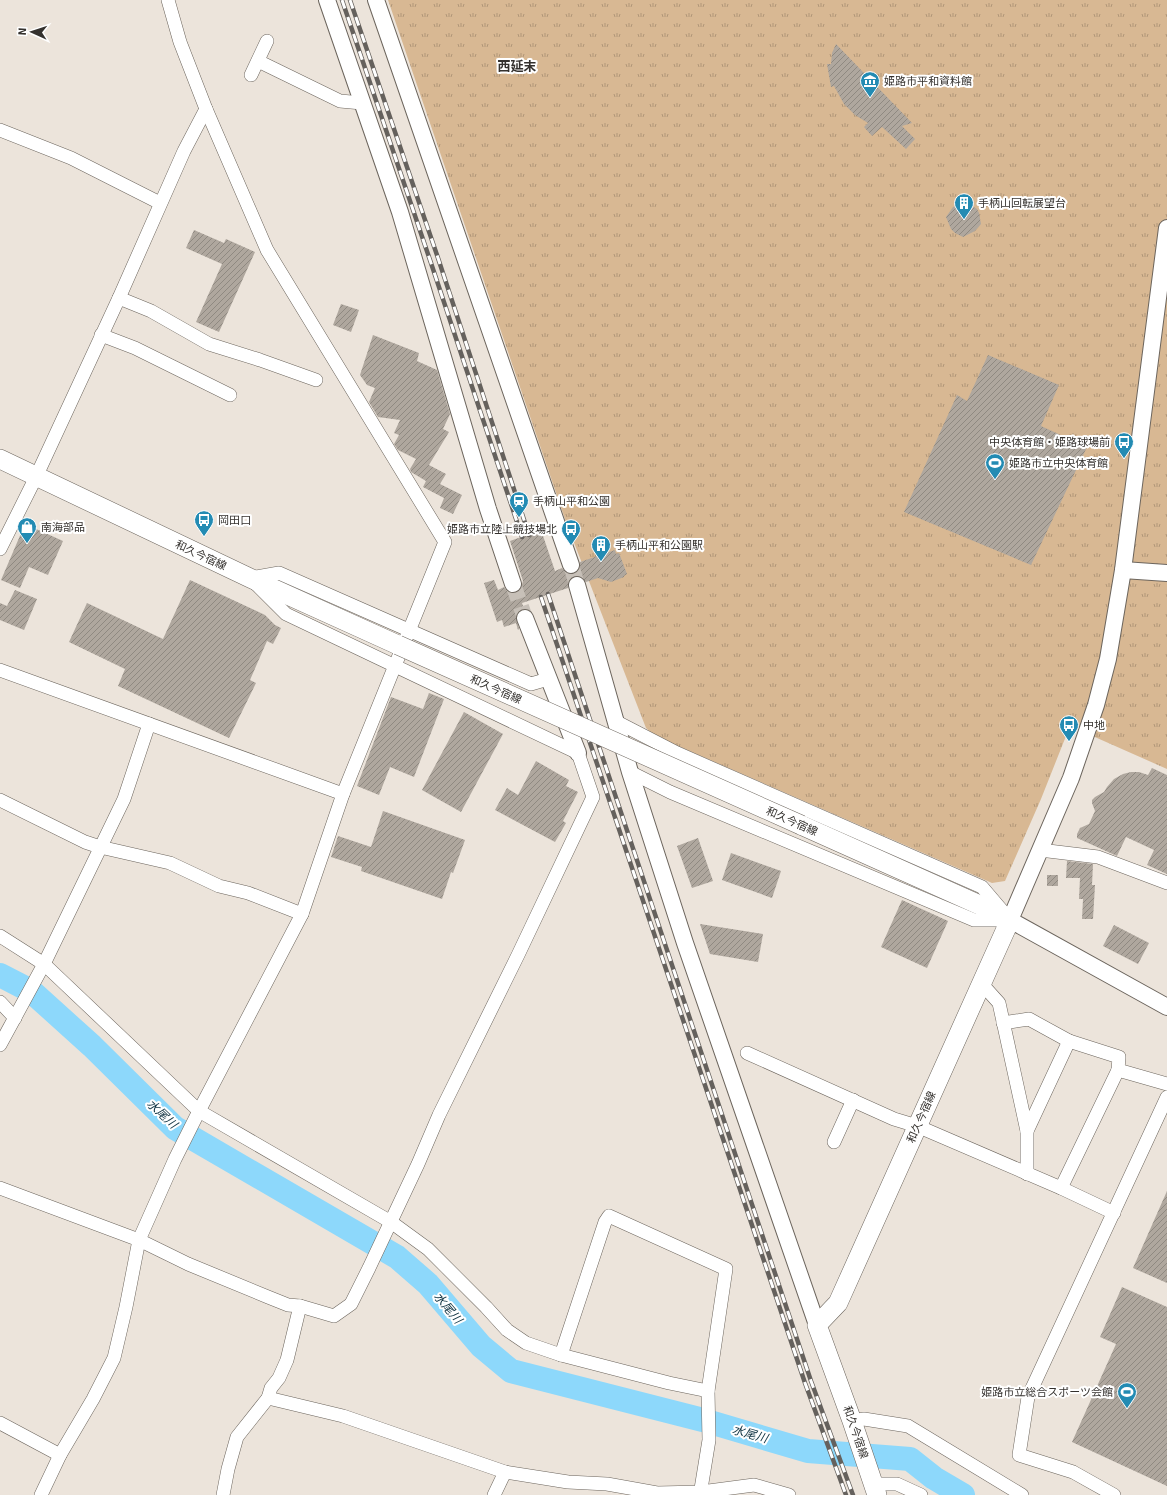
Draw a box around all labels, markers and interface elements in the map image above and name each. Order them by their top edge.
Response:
north arrow [12,12,52,52]
text: N [16,27,29,36]
district label: 西延末 [497,59,537,75]
museum icon: 姫路市平和資料館 [859,70,881,98]
place label: 姫路市平和資料館 [884,75,972,88]
building icon: 手柄山回転展望台 [953,192,975,220]
place label: 手柄山回転展望台 [978,197,1066,210]
bus stop icon: 中央体育館・姫路球場前 [1113,431,1135,459]
place label: 中央体育館・姫路球場前 [989,436,1110,449]
sports icon: 姫路市立中央体育館 [984,452,1006,480]
place label: 姫路市立中央体育館 [1009,457,1108,470]
station icon: 手柄山平和公園 [508,490,530,518]
place label: 手柄山平和公園 [533,495,610,508]
bus stop icon: 岡田口 [193,509,215,537]
place label: 岡田口 [218,514,251,527]
shop icon: 南海部品 [16,516,38,544]
bus stop icon: 姫路市立陸上競技場北 [560,518,582,546]
place label: 南海部品 [41,521,85,534]
place label: 姫路市立陸上競技場北 [447,523,557,536]
building icon: 手柄山平和公園駅 [590,534,612,562]
street label: 和久今宿線 [173,538,228,573]
place label: 手柄山平和公園駅 [615,539,703,552]
street label: 和久今宿線 [468,672,524,707]
bus stop icon: 中地 [1058,714,1080,742]
place label: 中地 [1083,719,1105,732]
street label: 和久今宿線 [764,804,820,839]
street label: 和久今宿線 [904,1089,939,1145]
water label: 水尾川 [143,1097,181,1133]
water label: 水尾川 [430,1290,466,1328]
sports icon: 姫路市立総合スポーツ会館 [1116,1381,1138,1409]
place label: 姫路市立総合スポーツ会館 [981,1386,1113,1399]
street label: 和久今宿線 [840,1404,871,1460]
water label: 水尾川 [730,1422,771,1447]

